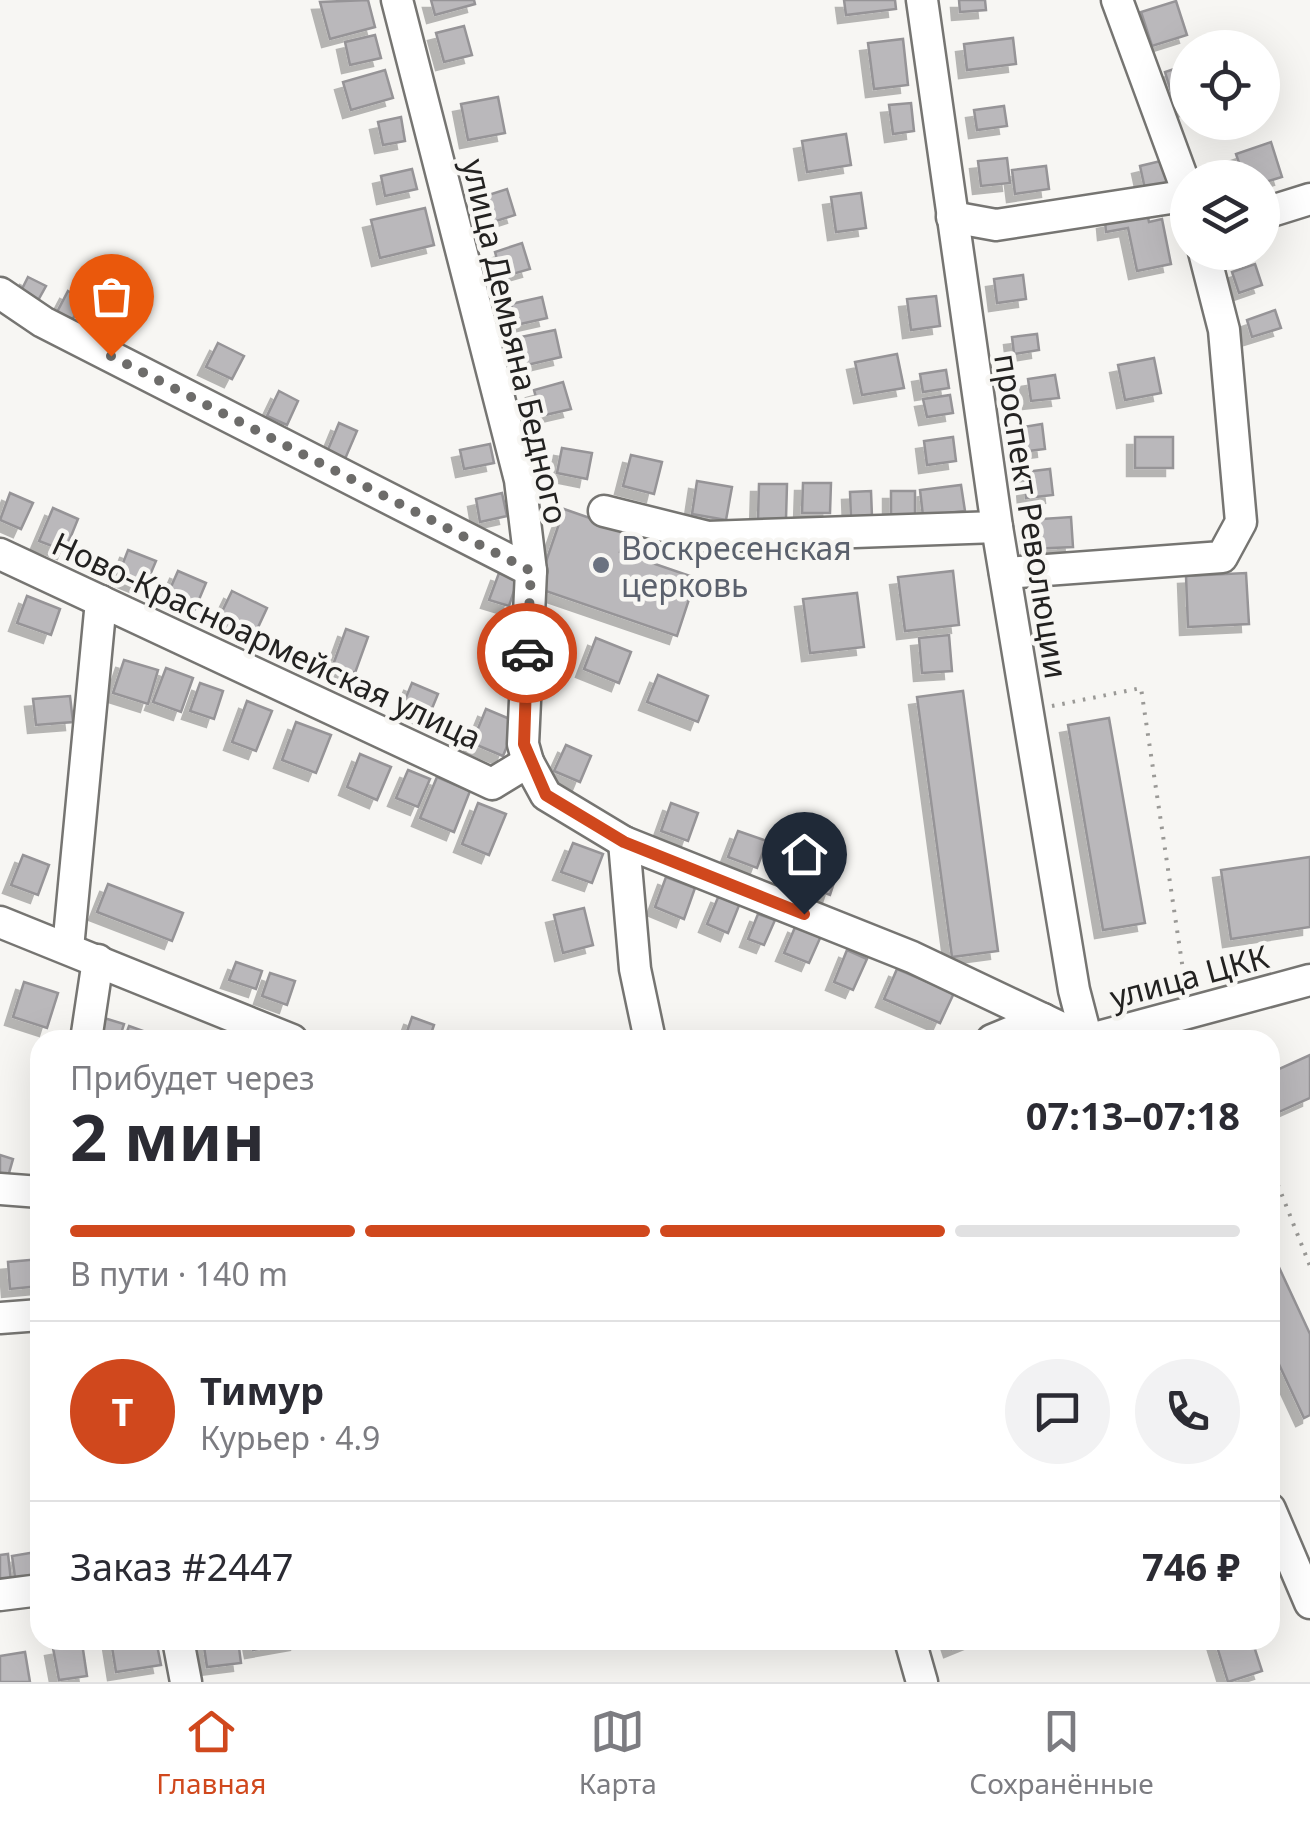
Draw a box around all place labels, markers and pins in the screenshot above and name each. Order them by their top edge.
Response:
pin [69,254,154,357]
place label: Воскресенская церковь [621,526,852,606]
marker: Воскресенская церковь [590,554,612,576]
pin [762,812,847,915]

